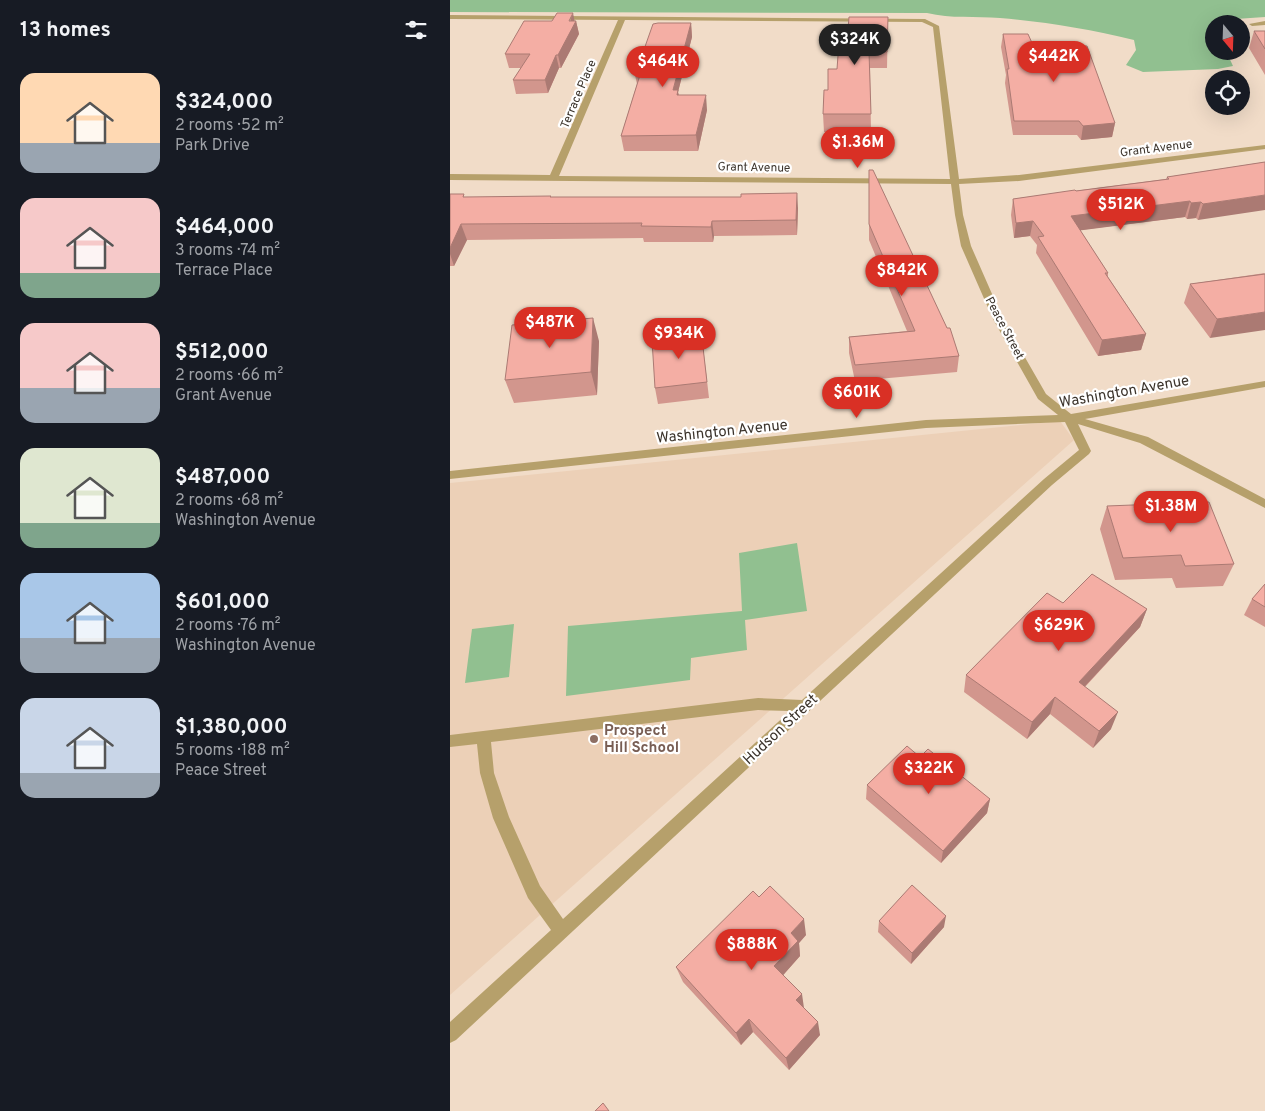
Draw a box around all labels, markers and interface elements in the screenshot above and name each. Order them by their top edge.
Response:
north arrow [1205,15,1250,60]
map controls [1205,15,1250,115]
icon: filters [402,16,430,44]
text: 13 homes [20,17,111,44]
pin: $324K [820,23,890,66]
text: $324K [830,30,880,50]
pin: $442K [1019,41,1089,83]
pin: $464K [628,46,698,88]
text: $442K [1028,47,1080,67]
text: $464K [637,52,689,72]
street label: Terrace Place [557,58,601,131]
button: locate [1205,70,1250,115]
text: $324,000 [175,89,273,116]
icon: home [60,93,120,153]
text: 2 rooms · 52 m² [175,116,284,136]
pin: $1.36M [817,126,899,169]
text: $1.36M [832,133,884,153]
text: Park Drive [175,136,250,156]
street label: Grant Avenue [1119,137,1193,161]
street label: Grant Avenue [717,159,790,177]
pin: $512K [1086,188,1156,231]
text: $512K [1098,195,1144,215]
text: $464,000 [175,214,274,241]
icon: home [60,218,120,278]
text: 3 rooms · 74 m² [175,241,280,261]
pin: $842K [867,254,937,297]
text: Terrace Place [175,261,273,281]
text: $842K [876,261,928,281]
street label: Peace Street [981,294,1027,363]
pin: $487K [515,306,585,349]
text: $487K [525,313,575,333]
pin: $934K [644,318,714,360]
text: $934K [654,324,704,344]
text: $512,000 [175,339,269,366]
icon: home [60,343,120,403]
text: 2 rooms · 66 m² [175,366,283,386]
street label: Washington Avenue [1058,372,1191,413]
pin: $601K [822,376,892,419]
text: $601K [833,383,881,403]
text: Grant Avenue [175,386,272,406]
street label: Washington Avenue [656,416,789,449]
text: $487,000 [175,464,270,491]
icon: home [60,468,120,528]
pin: $1.38M [1130,490,1212,533]
text: 2 rooms · 68 m² [175,491,283,511]
text: $1.38M [1145,497,1197,517]
text: Washington Avenue [175,511,316,531]
text: $601,000 [175,589,270,616]
icon: home [60,593,120,653]
pin: $629K [1024,610,1094,652]
text: 2 rooms · 76 m² [175,616,281,636]
text: $629K [1034,616,1084,636]
text: Washington Avenue [175,636,316,656]
street label: Hudson Street [740,690,823,770]
text: $1,380,000 [175,714,288,741]
icon: home [60,718,120,778]
place label: Prospect Hill School [604,722,679,758]
marker: Prospect Hill School [588,733,600,745]
text: 5 rooms · 188 m² [175,741,290,761]
pin: $322K [894,752,964,795]
text: $322K [904,759,954,779]
text: Peace Street [175,761,267,781]
pin: $888K [717,928,787,971]
text: $888K [726,935,778,955]

